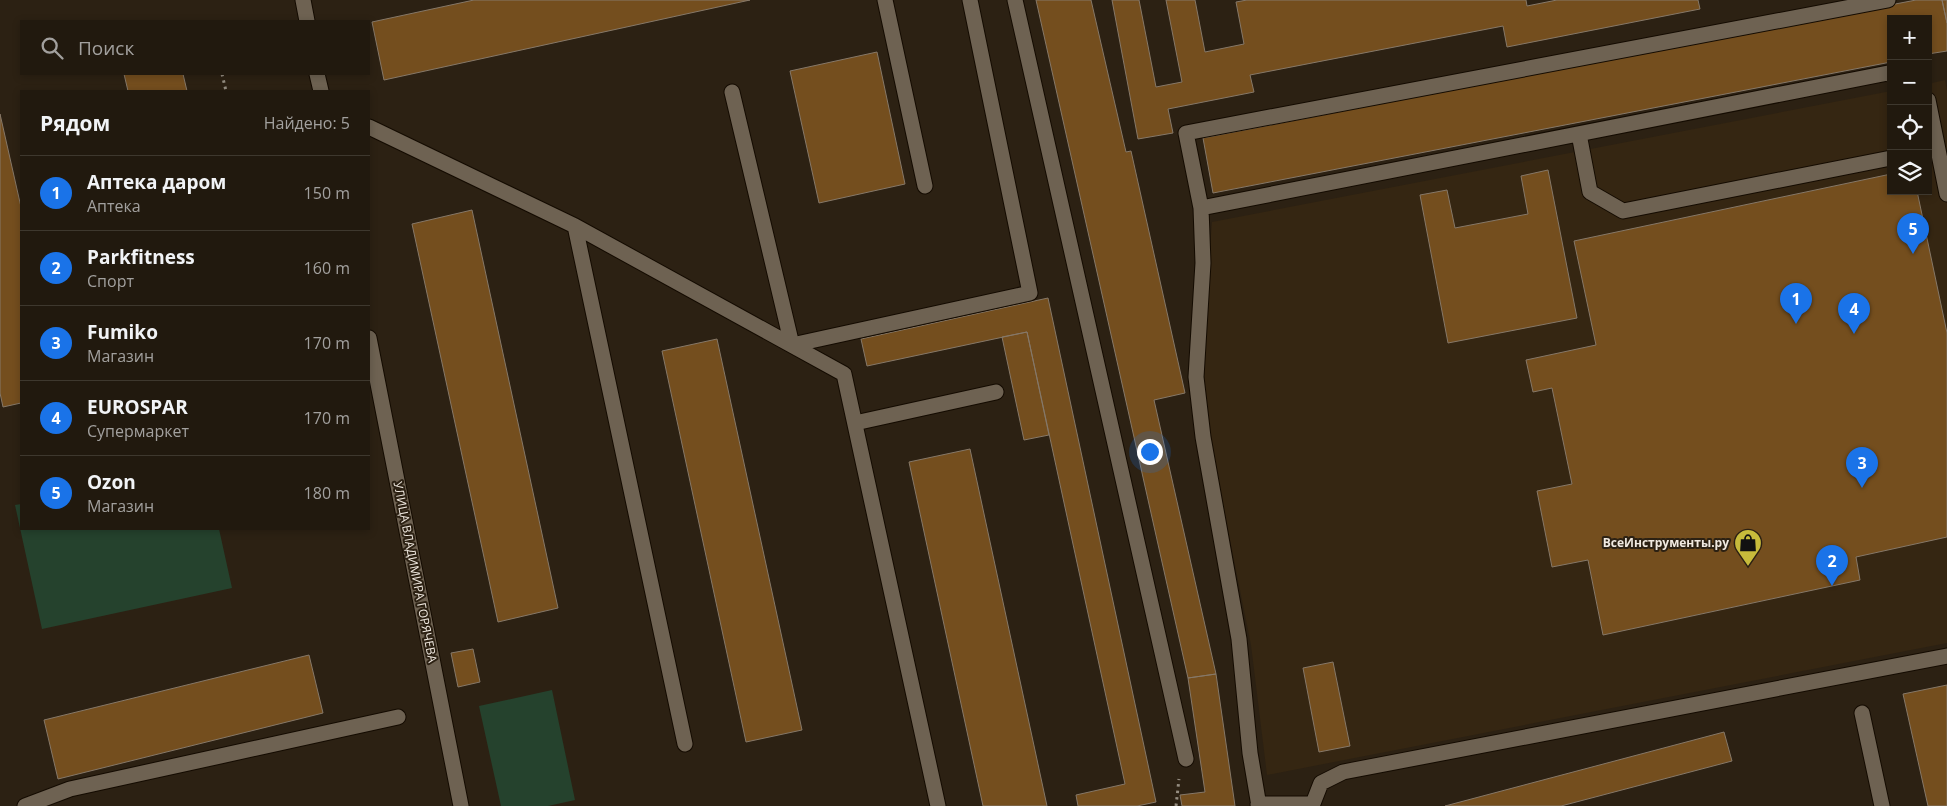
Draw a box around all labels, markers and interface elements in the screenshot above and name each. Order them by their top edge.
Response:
map controls [1887,15,1932,195]
button: + [1887,15,1932,60]
search box [20,20,370,75]
icon: search [38,34,66,62]
text: Поиск [78,35,134,61]
button: − [1887,60,1932,105]
button: locate [1887,105,1932,150]
text: Рядом [40,109,110,137]
text: Найдено: 5 [264,112,350,134]
button: layers [1887,150,1932,195]
text: Аптека даром [87,169,226,195]
text: 1 [51,182,61,204]
text: 150 m [304,182,350,204]
text: Аптека [87,195,141,217]
pin: 5 [1897,213,1929,254]
text: Parkfitness [87,244,195,270]
text: 2 [51,257,61,279]
text: 160 m [304,257,350,279]
text: Спорт [87,270,134,292]
pin: 1 [1780,283,1812,324]
pin: 4 [1838,293,1870,334]
text: Fumiko [87,319,158,345]
text: 3 [51,332,61,354]
text: 170 m [304,332,350,354]
text: Магазин [87,345,154,367]
text: EUROSPAR [87,394,188,420]
text: 4 [51,407,61,429]
text: 170 m [304,407,350,429]
text: Супермаркет [87,420,189,442]
your location [1137,439,1163,465]
pin: 3 [1846,447,1878,488]
text: Ozon [87,469,136,495]
street label: УЛИЦА ВЛАДИМИРА ГОРЯЧЕВА [390,480,441,664]
text: 5 [51,482,61,504]
text: 180 m [304,482,350,504]
text: Магазин [87,495,154,517]
shop icon: ВсеИнструменты.ру [1733,528,1763,567]
place label: ВсеИнструменты.ру [1603,534,1729,551]
pin: 2 [1816,545,1848,586]

